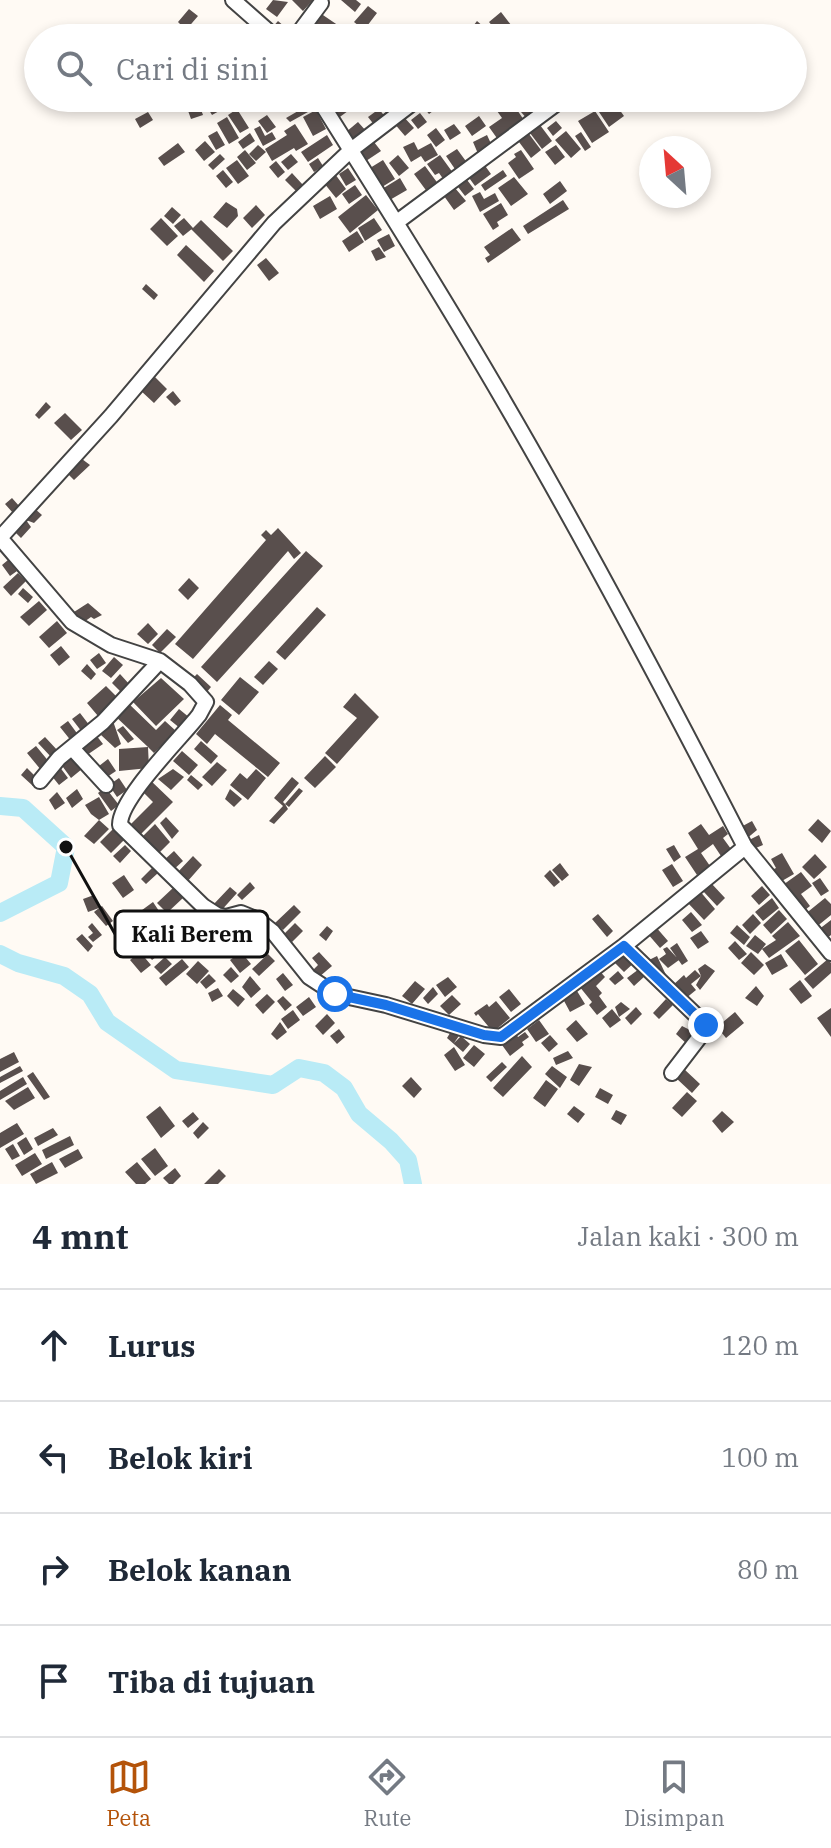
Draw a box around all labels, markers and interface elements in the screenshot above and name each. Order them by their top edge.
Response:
search box [24,24,807,112]
icon: search [52,46,96,90]
text: Cari di sini [116,49,269,88]
north arrow [639,136,711,208]
callout: Kali Berem [115,911,268,957]
text: Kali Berem [131,919,253,948]
route start [317,976,353,1012]
route end [688,1007,724,1043]
text: 4 mnt [32,1214,129,1258]
text: Jalan kaki · 300 m [578,1219,799,1253]
icon: ahead [32,1323,76,1367]
text: Lurus [108,1326,196,1365]
text: 120 m [721,1328,799,1362]
icon: left [32,1435,76,1479]
text: Belok kiri [108,1438,253,1477]
text: 100 m [721,1440,799,1474]
icon: right [32,1547,76,1591]
text: Belok kanan [108,1550,292,1589]
text: 80 m [737,1552,799,1586]
icon: arrive [32,1659,76,1703]
text: Tiba di tujuan [108,1662,315,1701]
tab: Peta [106,1755,151,1832]
tab: Rute [364,1755,411,1832]
tab: Disimpan [624,1755,725,1832]

